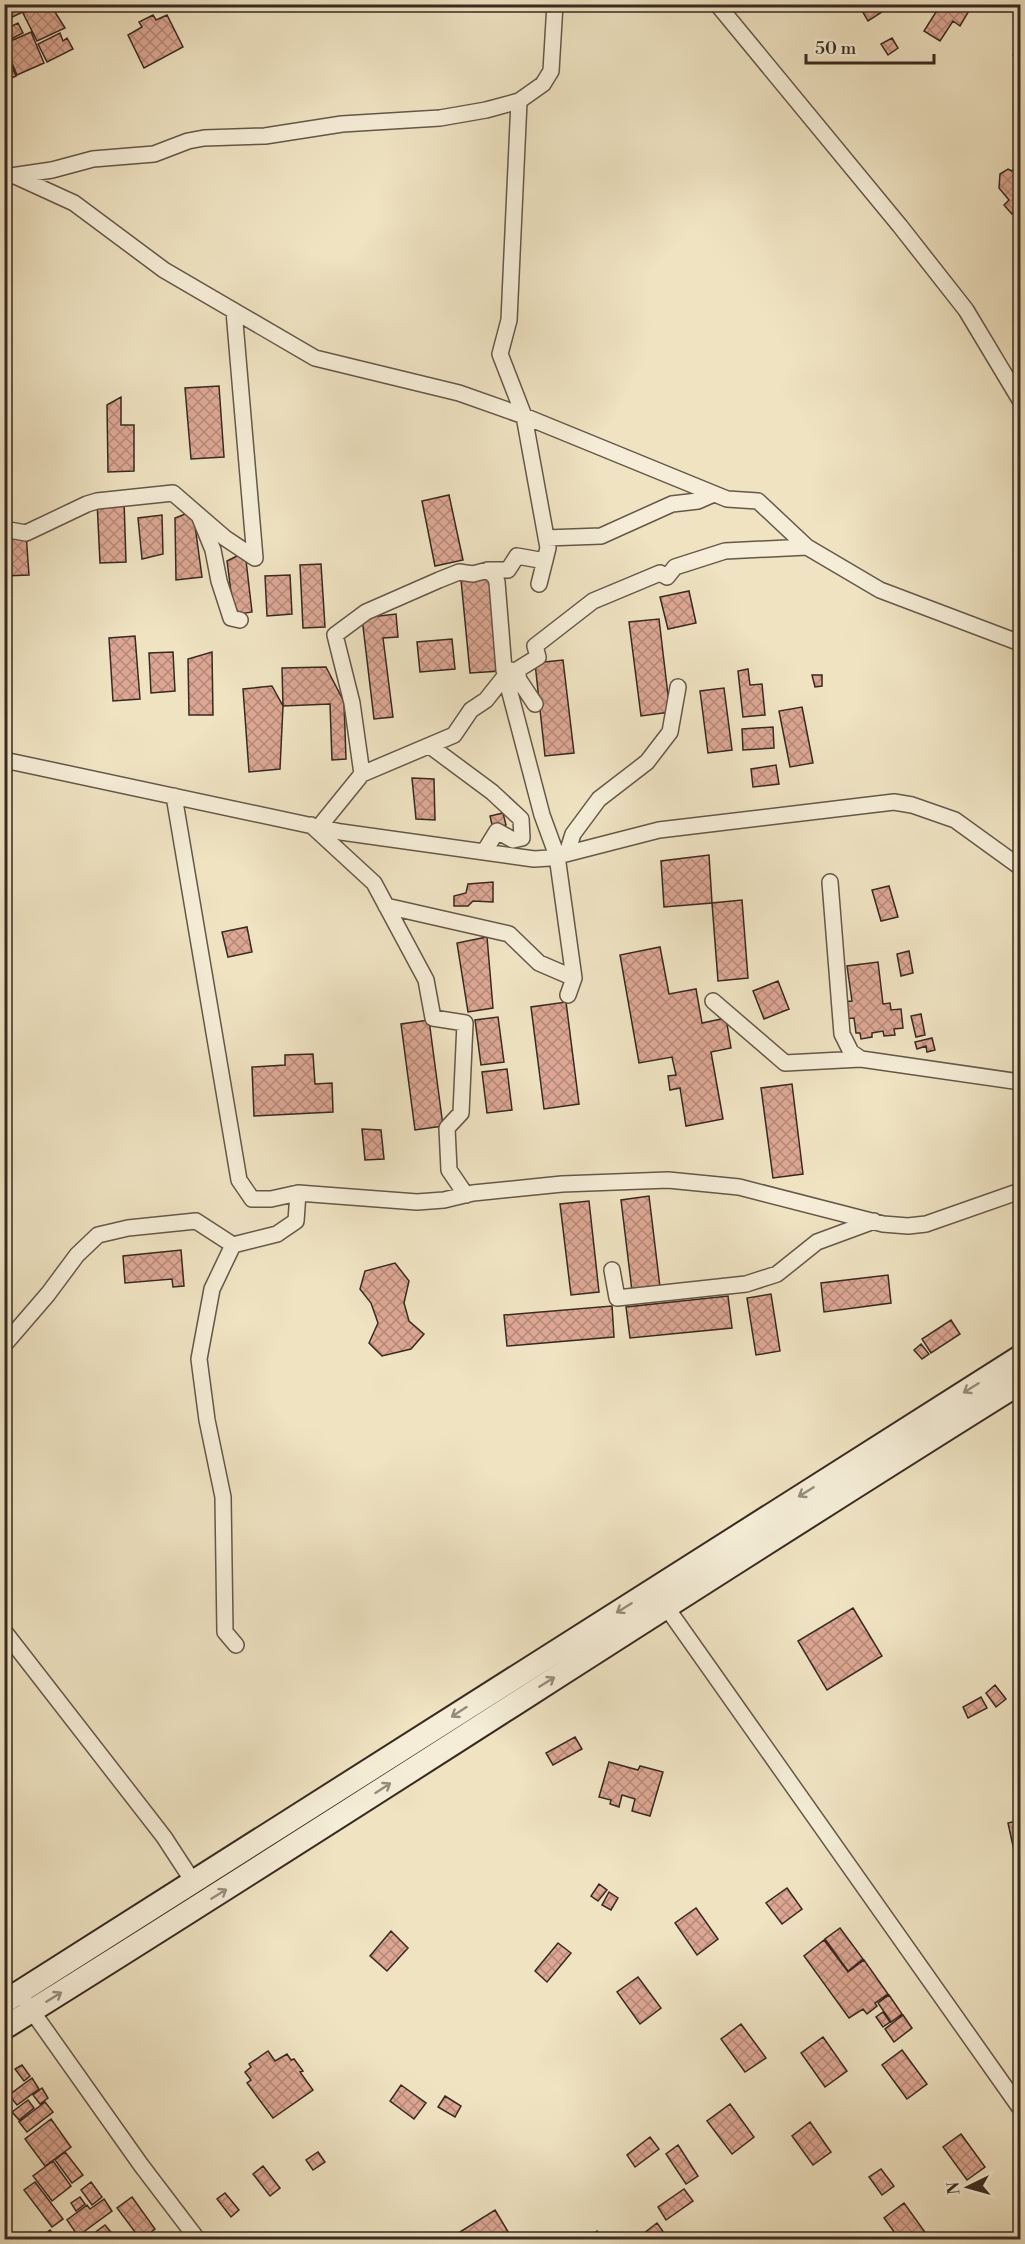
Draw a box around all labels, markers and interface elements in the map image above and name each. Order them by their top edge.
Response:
scale bar [806,27,934,65]
text: 50 m [815,37,857,60]
one-way arrow [963,1382,980,1394]
one-way arrow [798,1486,815,1498]
one-way arrow [616,1602,633,1614]
one-way arrow [538,1676,555,1688]
one-way arrow [451,1707,468,1719]
one-way arrow [375,1782,391,1794]
one-way arrow [210,1887,227,1899]
one-way arrow [45,1991,62,2003]
north arrow [938,2157,998,2217]
text: N [944,2181,965,2195]

